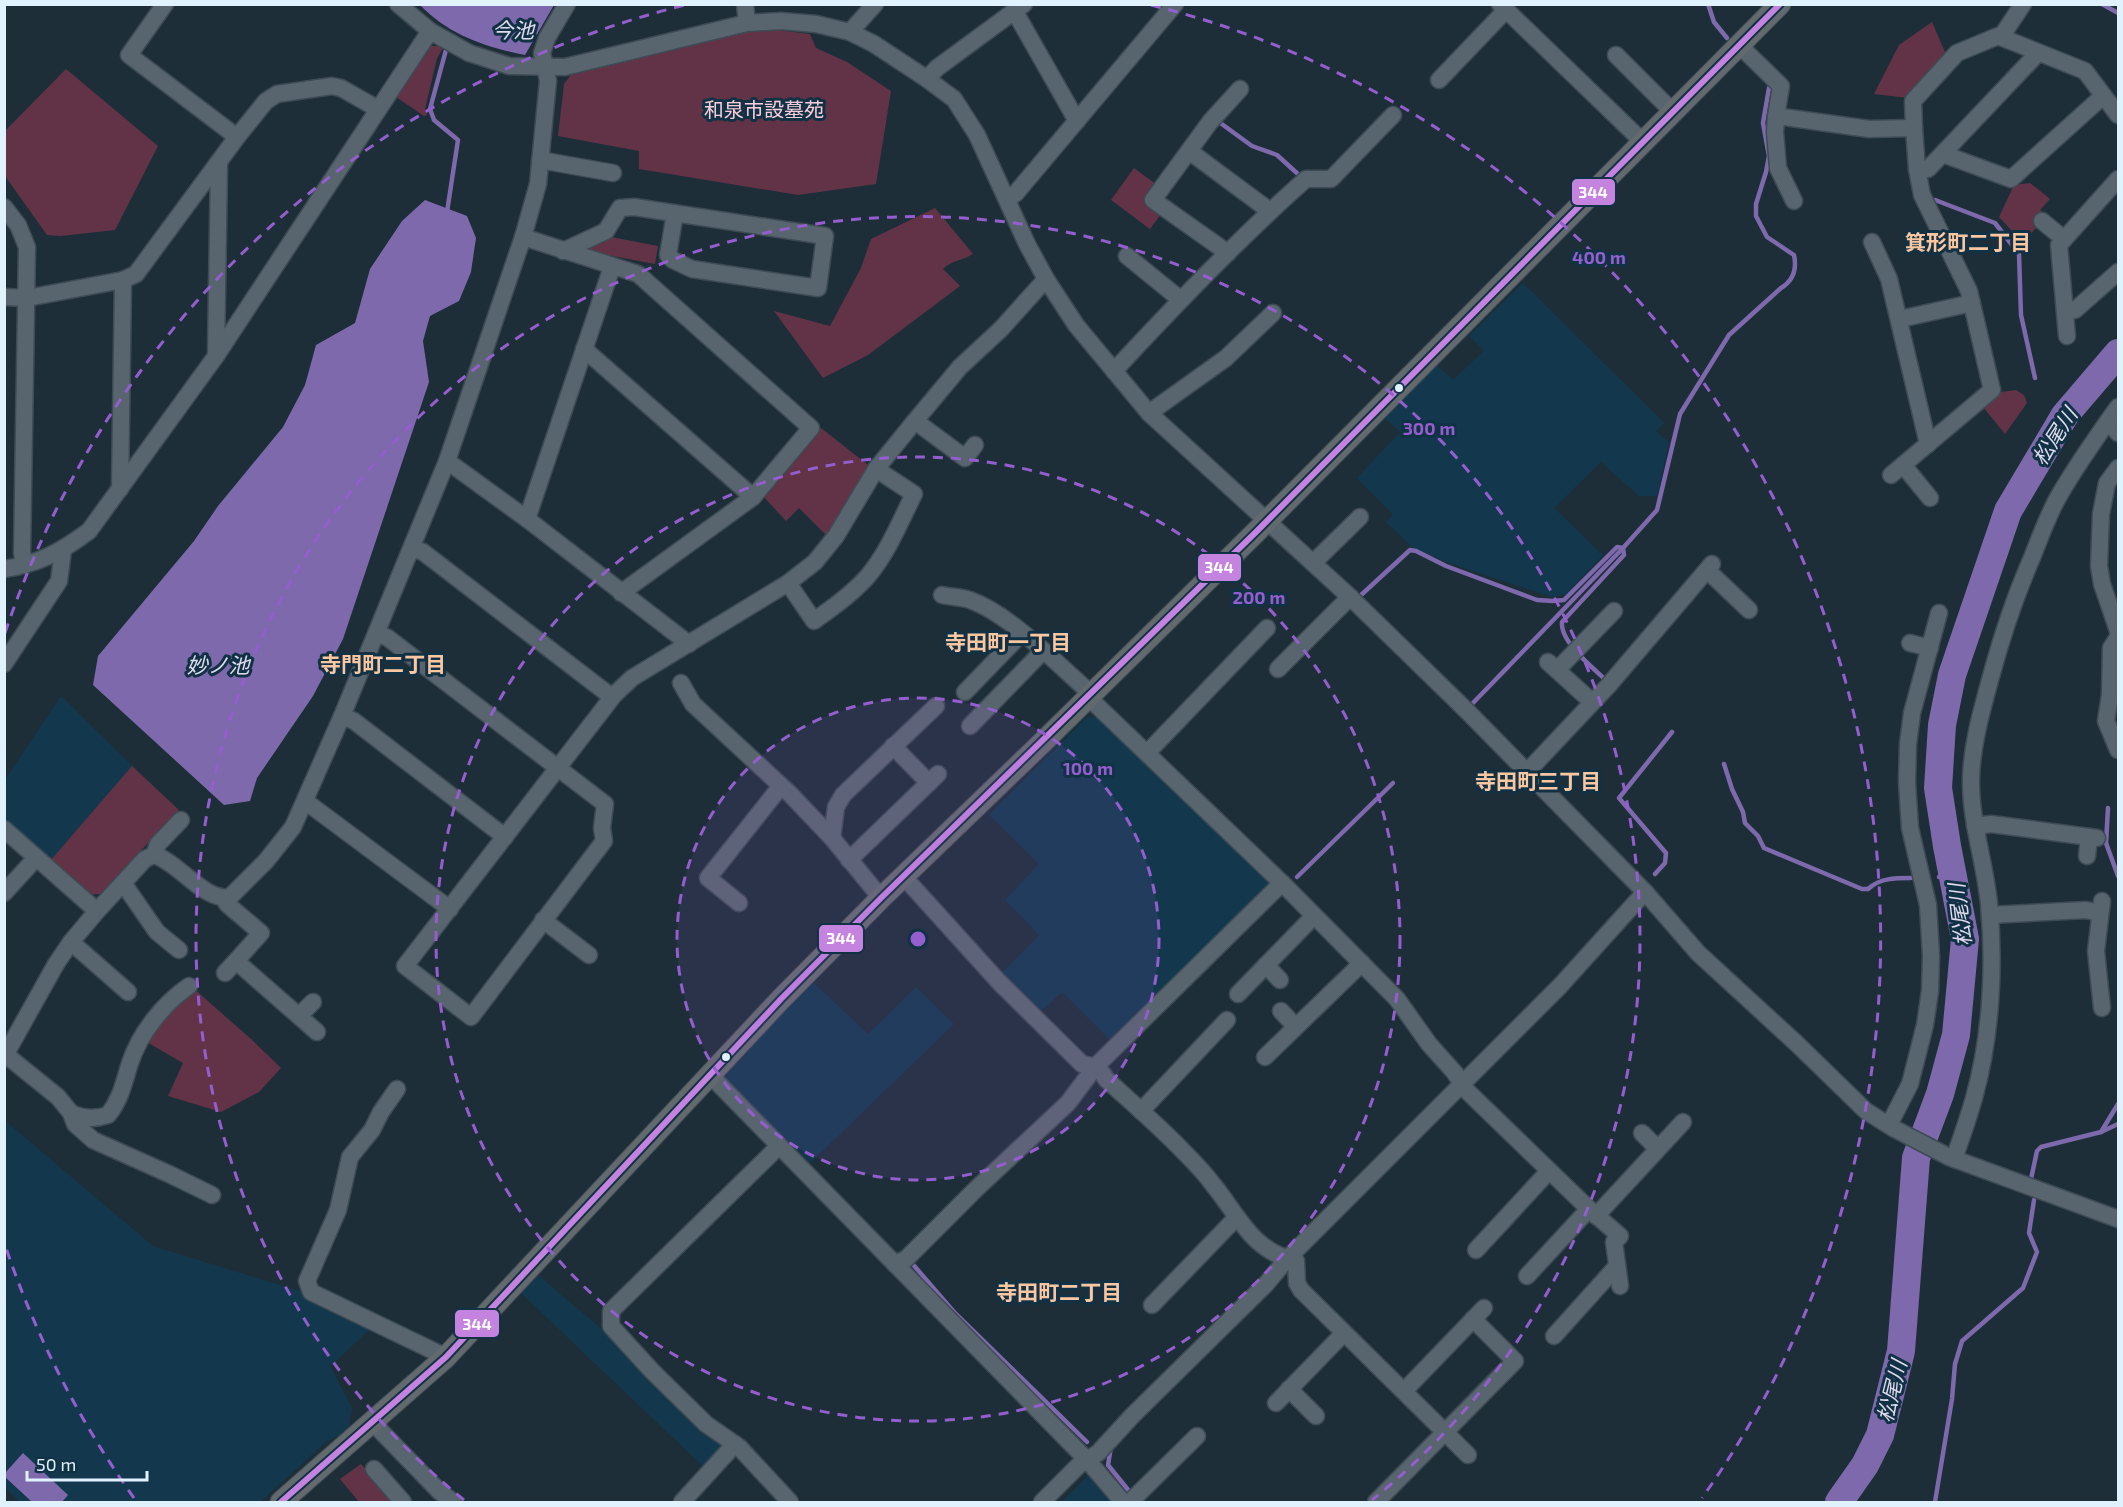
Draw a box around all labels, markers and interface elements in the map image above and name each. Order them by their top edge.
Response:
water label: 今池 [492,17,536,42]
park label: 和泉市設墓苑 [704,97,824,121]
line badge: 344 [1571,178,1616,206]
text: 344 [1578,182,1608,201]
district label: 箕形町二丁目 [1905,229,2031,254]
text: 400 m [1572,246,1626,268]
unlabelled marker [1393,382,1405,394]
water label: 松尾川 [2026,401,2083,469]
text: 300 m [1403,417,1455,439]
line badge: 344 [1197,553,1242,582]
text: 344 [1204,557,1234,576]
text: 200 m [1233,586,1285,608]
district label: 寺田町一丁目 [945,629,1071,654]
district label: 寺門町二丁目 [320,651,446,676]
water label: 妙ノ池 [187,652,251,677]
text: 100 m [1063,757,1113,779]
district label: 寺田町三丁目 [1475,768,1601,793]
water label: 松尾川 [1943,880,1975,948]
line badge: 344 [818,924,864,953]
text: 344 [826,928,856,947]
centre of rings [908,929,928,949]
unlabelled marker [720,1051,732,1063]
district label: 寺田町二丁目 [996,1279,1122,1304]
line badge: 344 [454,1309,500,1338]
text: 344 [462,1314,492,1333]
water label: 松尾川 [1871,1355,1911,1425]
scale bar [27,1444,147,1482]
text: 50 m [36,1453,76,1475]

